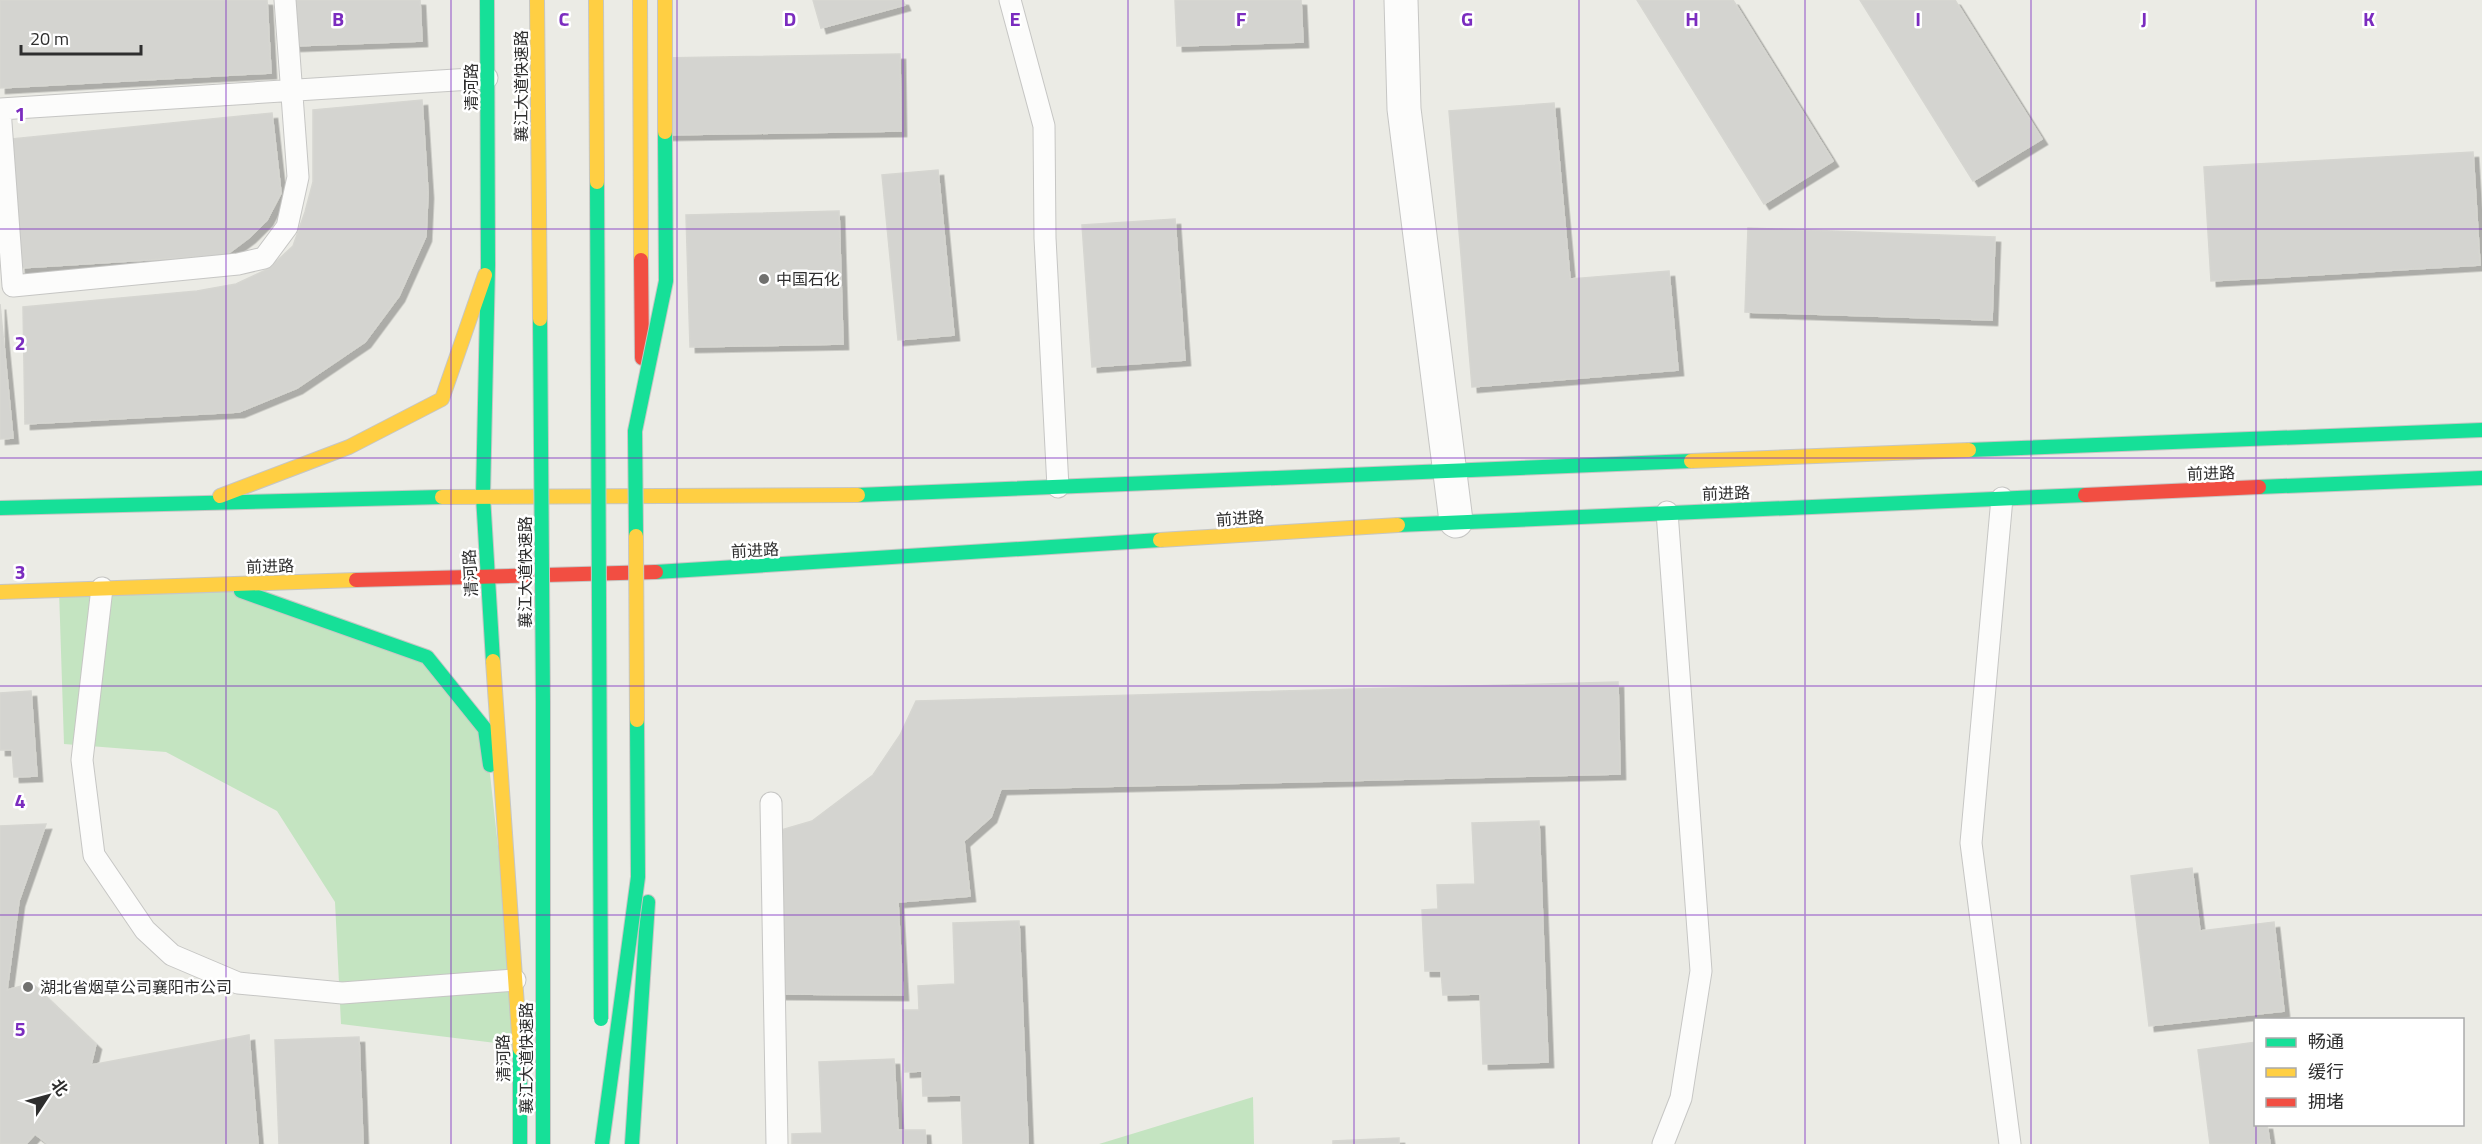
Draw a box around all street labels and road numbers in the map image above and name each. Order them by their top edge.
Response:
street label: 襄江大道快速路 [509,30,533,142]
street label: 清河路 [459,63,483,111]
street label: 前进路 [2187,460,2235,486]
street label: 前进路 [1702,480,1750,506]
street label: 前进路 [1215,504,1265,532]
street label: 襄江大道快速路 [513,516,537,628]
street label: 前进路 [730,537,780,563]
street label: 清河路 [457,548,483,598]
street label: 前进路 [246,553,294,579]
street label: 襄江大道快速路 [514,1002,538,1114]
street label: 清河路 [491,1034,515,1082]

